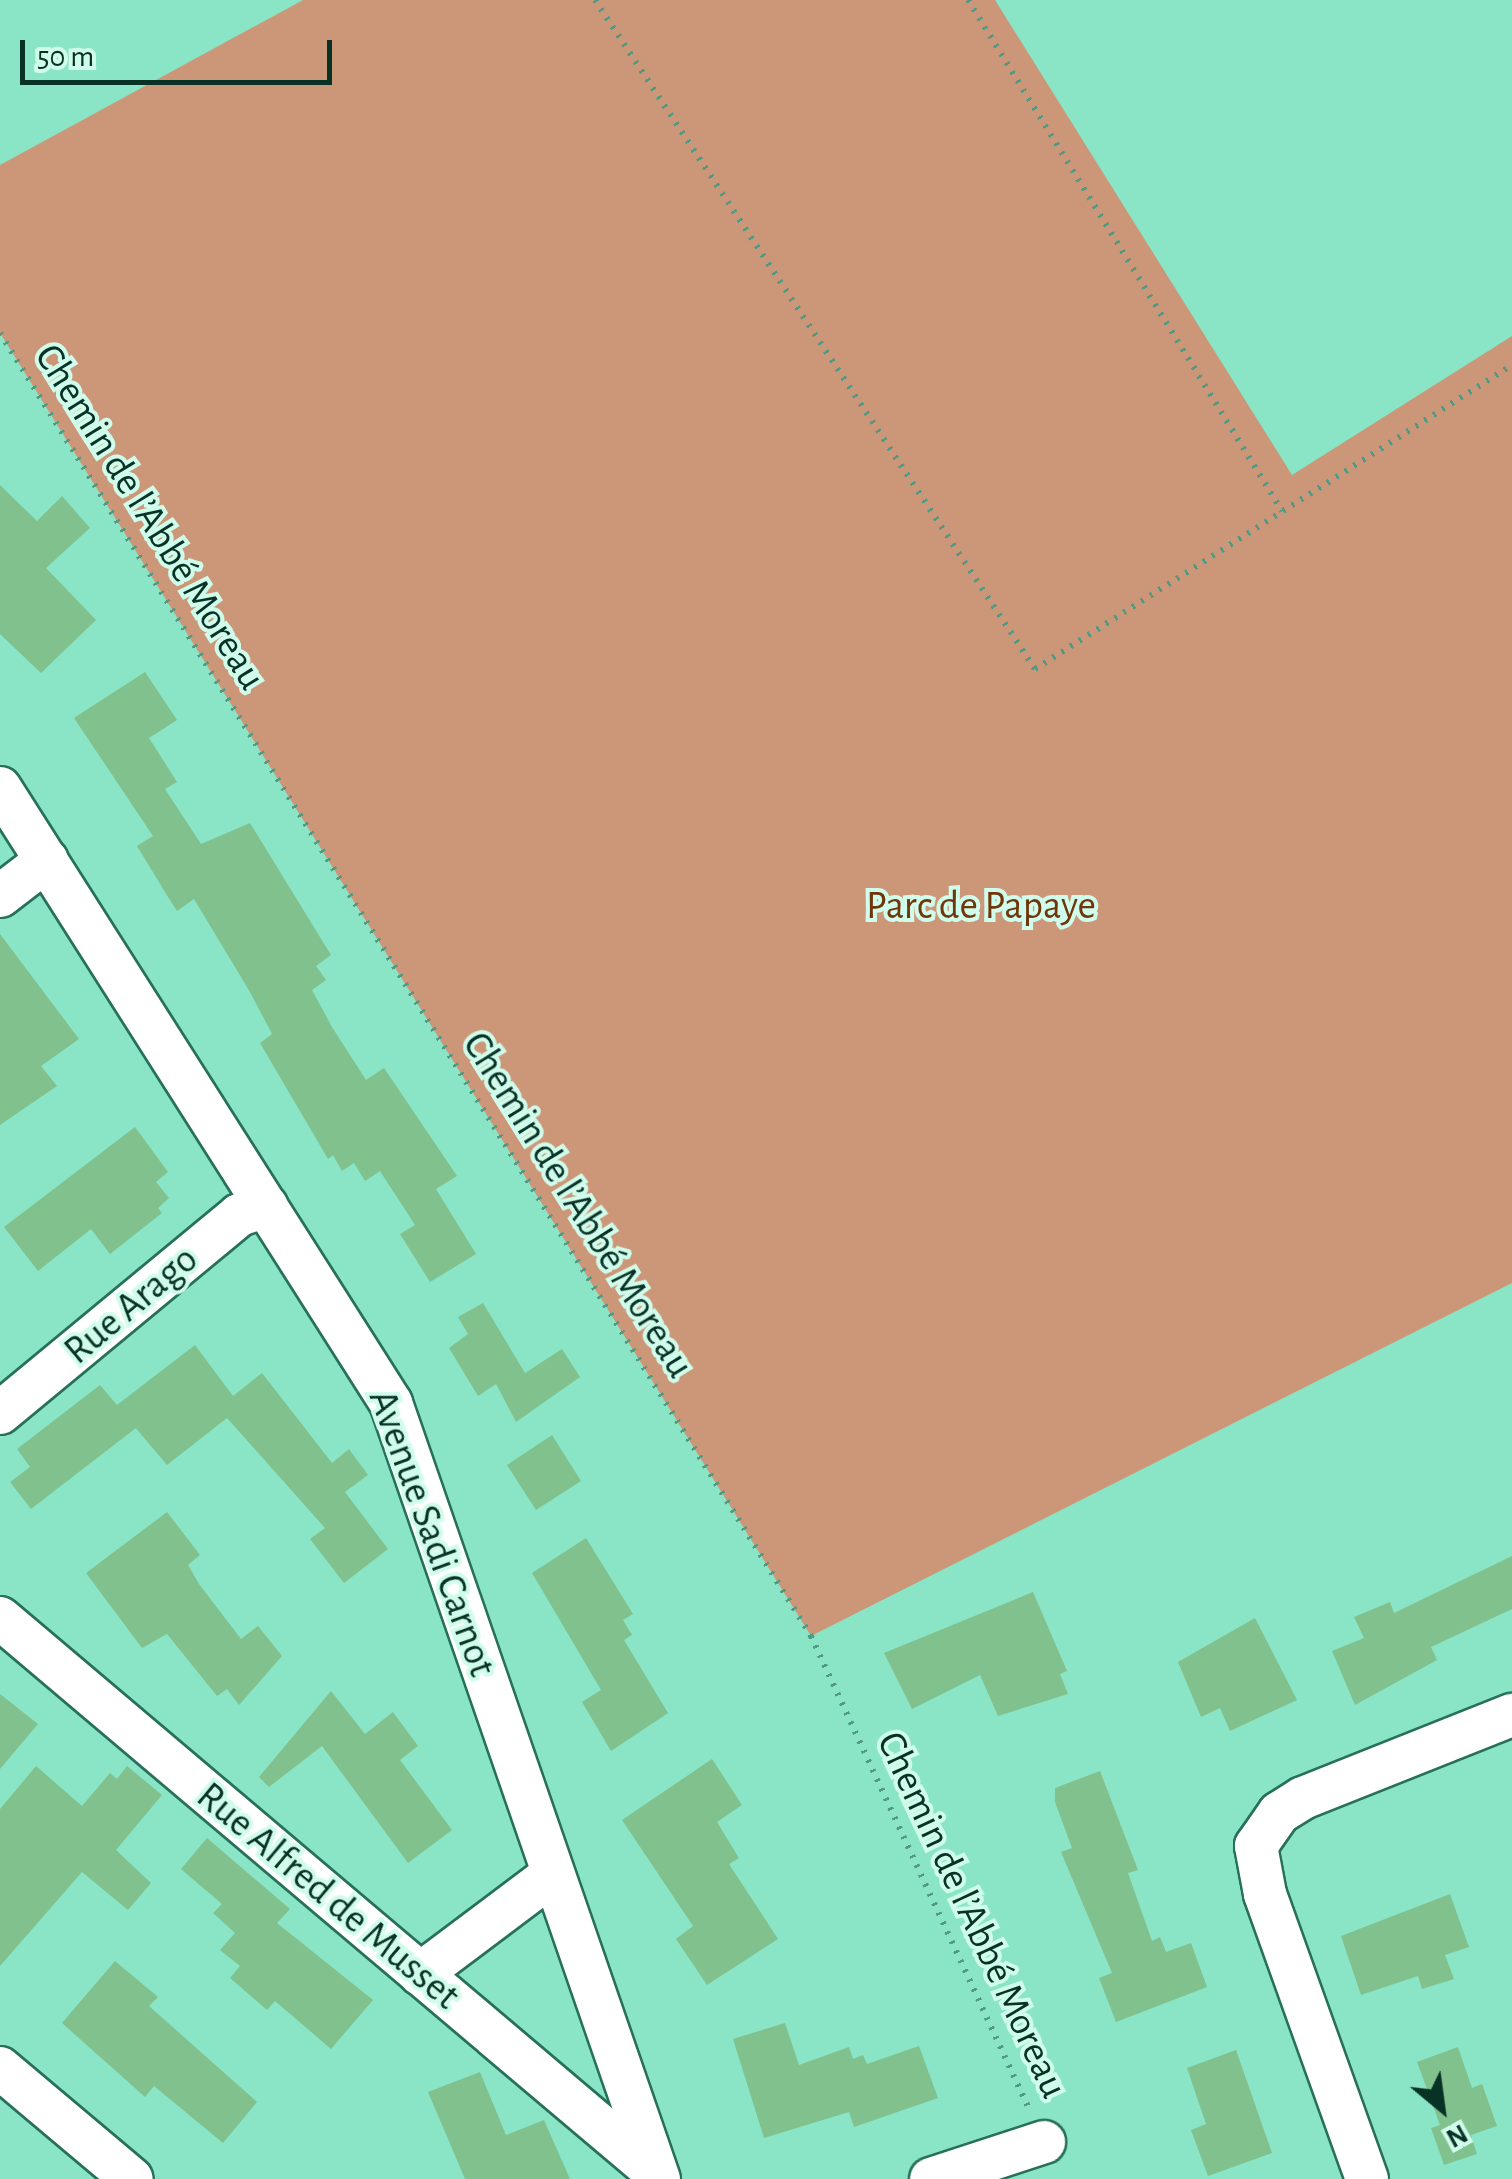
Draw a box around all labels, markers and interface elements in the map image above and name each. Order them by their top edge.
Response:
scale bar [25,20,338,82]
text: 50 m [37,42,94,72]
street label: Chemin de l’Abbé Moreau [24,335,276,699]
park label: Parc de Papaye [866,882,1096,930]
street label: Chemin de l’Abbé Moreau [452,1023,704,1387]
street label: Rue Arago [54,1235,208,1375]
street label: Avenue Sadi Carnot [358,1383,506,1683]
street label: Chemin de l’Abbé Moreau [866,1724,1078,2106]
street label: Rue Alfred de Musset [187,1772,469,2020]
north arrow [1392,2059,1492,2159]
text: N [1441,2118,1472,2152]

